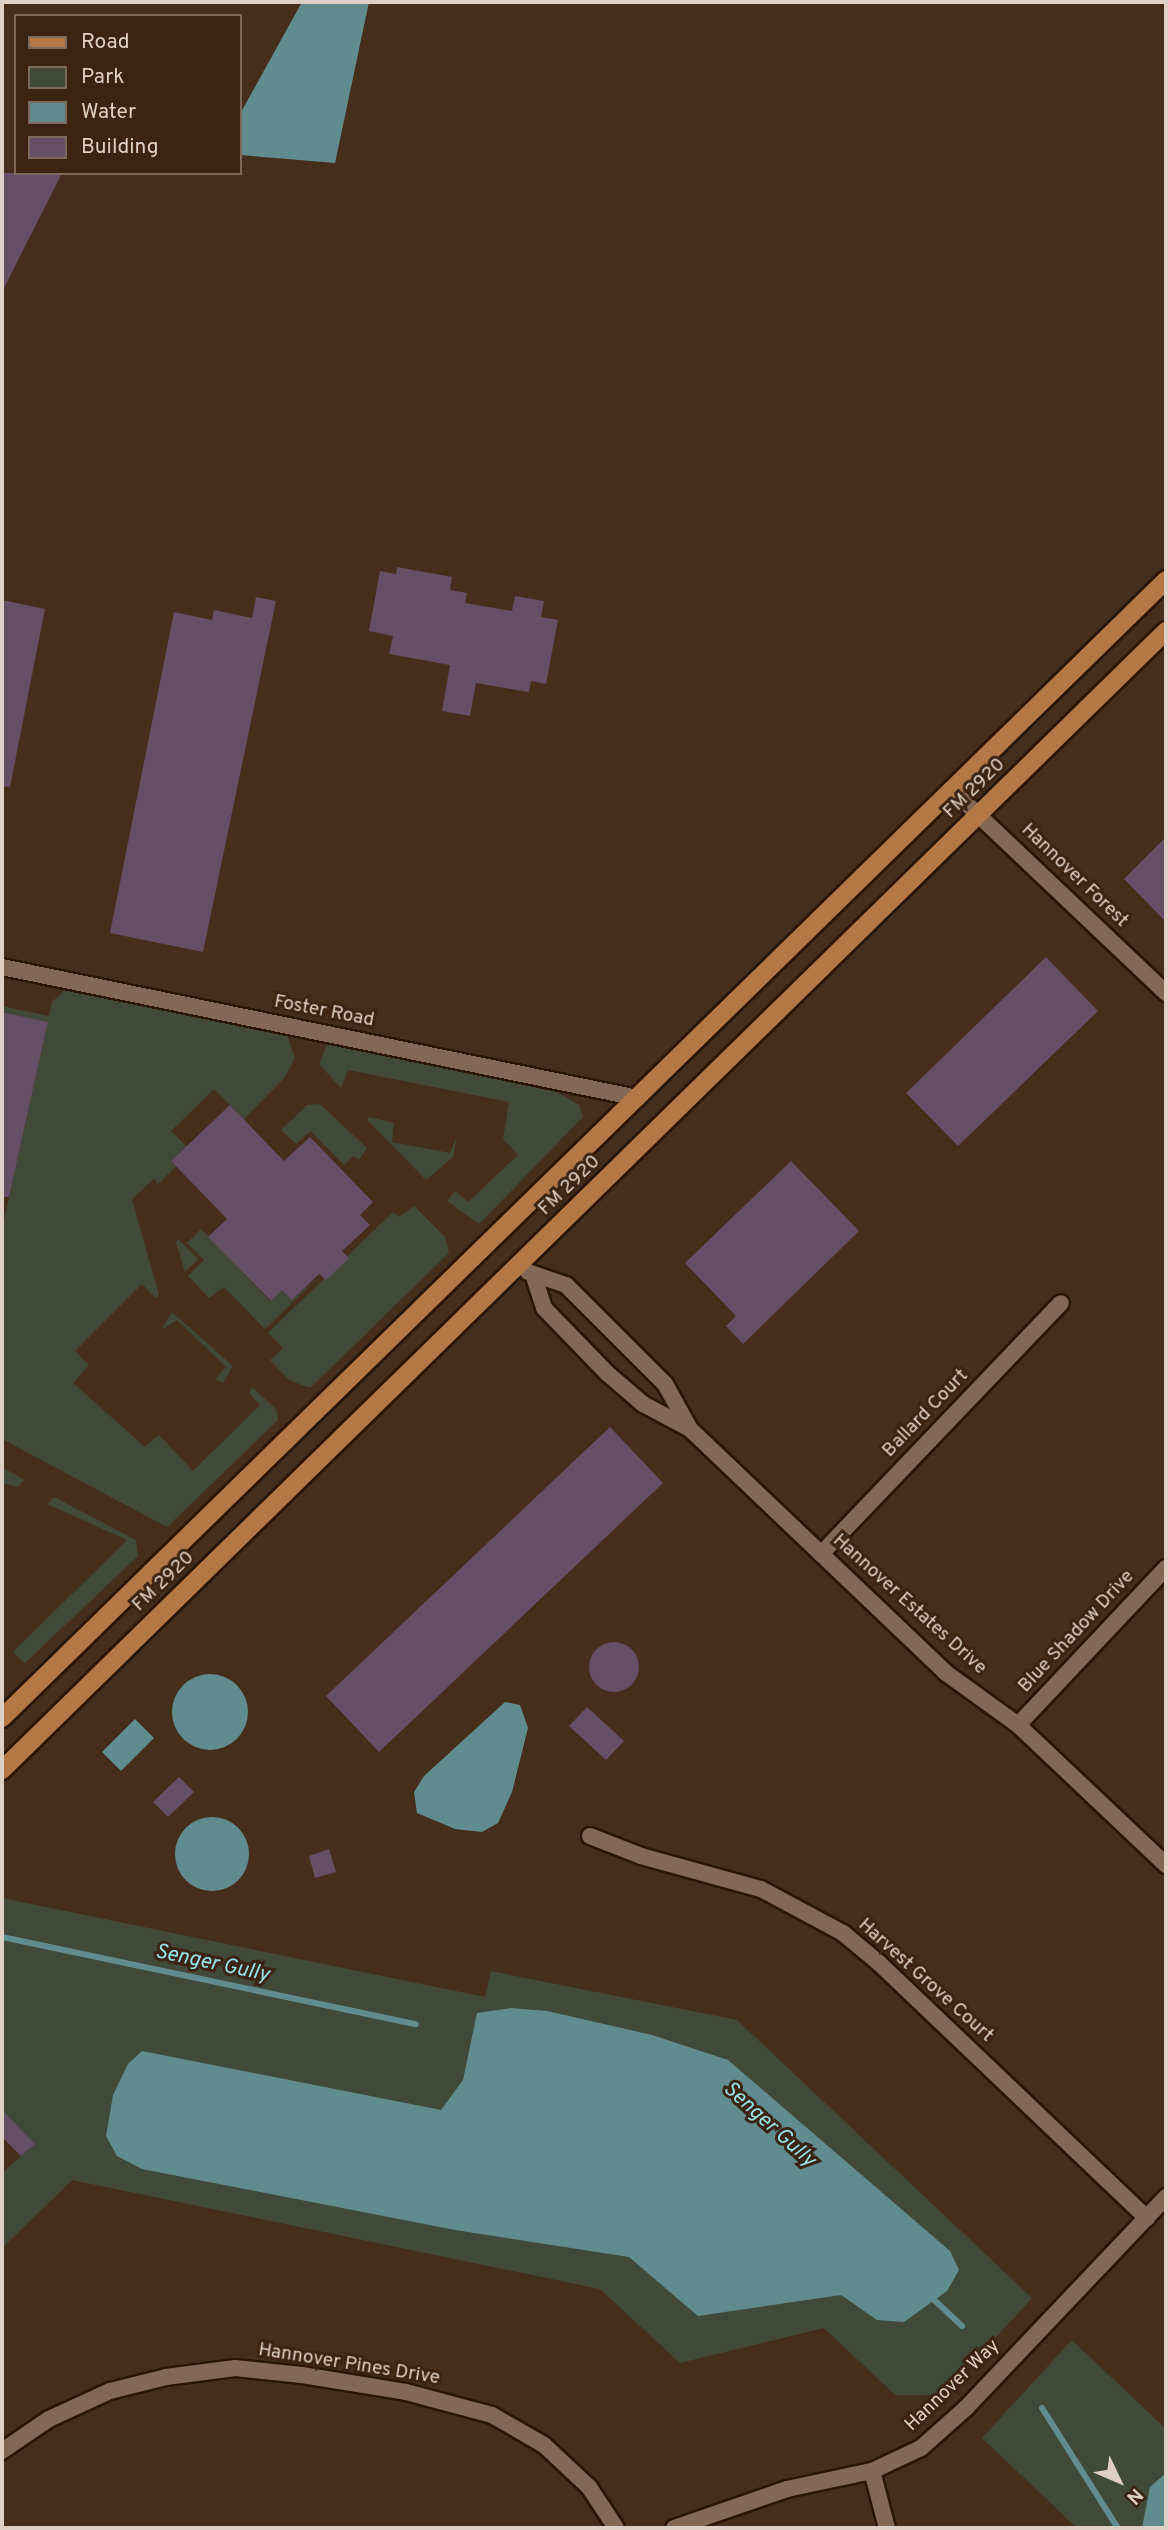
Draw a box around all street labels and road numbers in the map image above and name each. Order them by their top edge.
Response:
street label: FM 2920 [939,754,1011,824]
street label: Hannover Forest [1016,819,1132,933]
street label: Foster Road [272,991,376,1033]
street label: FM 2920 [534,1151,606,1221]
street label: Ballard Court [878,1365,974,1463]
street label: Hannover Estates Drive [827,1530,991,1680]
street label: FM 2920 [128,1547,200,1617]
street label: Blue Shadow Drive [1014,1566,1140,1698]
street label: Harvest Grove Court [853,1914,997,2048]
street label: Hannover Way [901,2335,1005,2437]
street label: Hannover Pines Drive [257,2339,441,2391]

